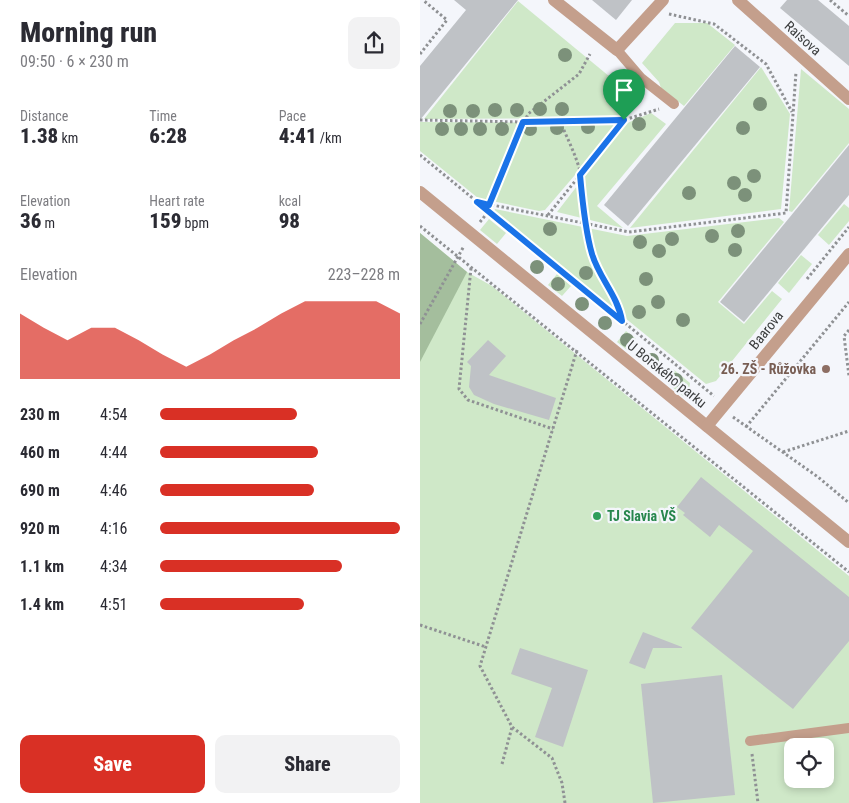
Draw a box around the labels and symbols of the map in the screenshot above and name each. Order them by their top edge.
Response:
street label: Raisova [782,18,824,58]
pin [603,69,645,120]
street label: Baarova [746,308,786,352]
street label: U Borského parku [624,337,710,411]
place label: 26. ZŠ - Růžovka [721,360,816,377]
marker: 26. ZŠ - Růžovka [820,363,832,375]
place label: TJ Slavia VŠ [607,507,676,524]
marker: TJ Slavia VŠ [591,510,603,522]

